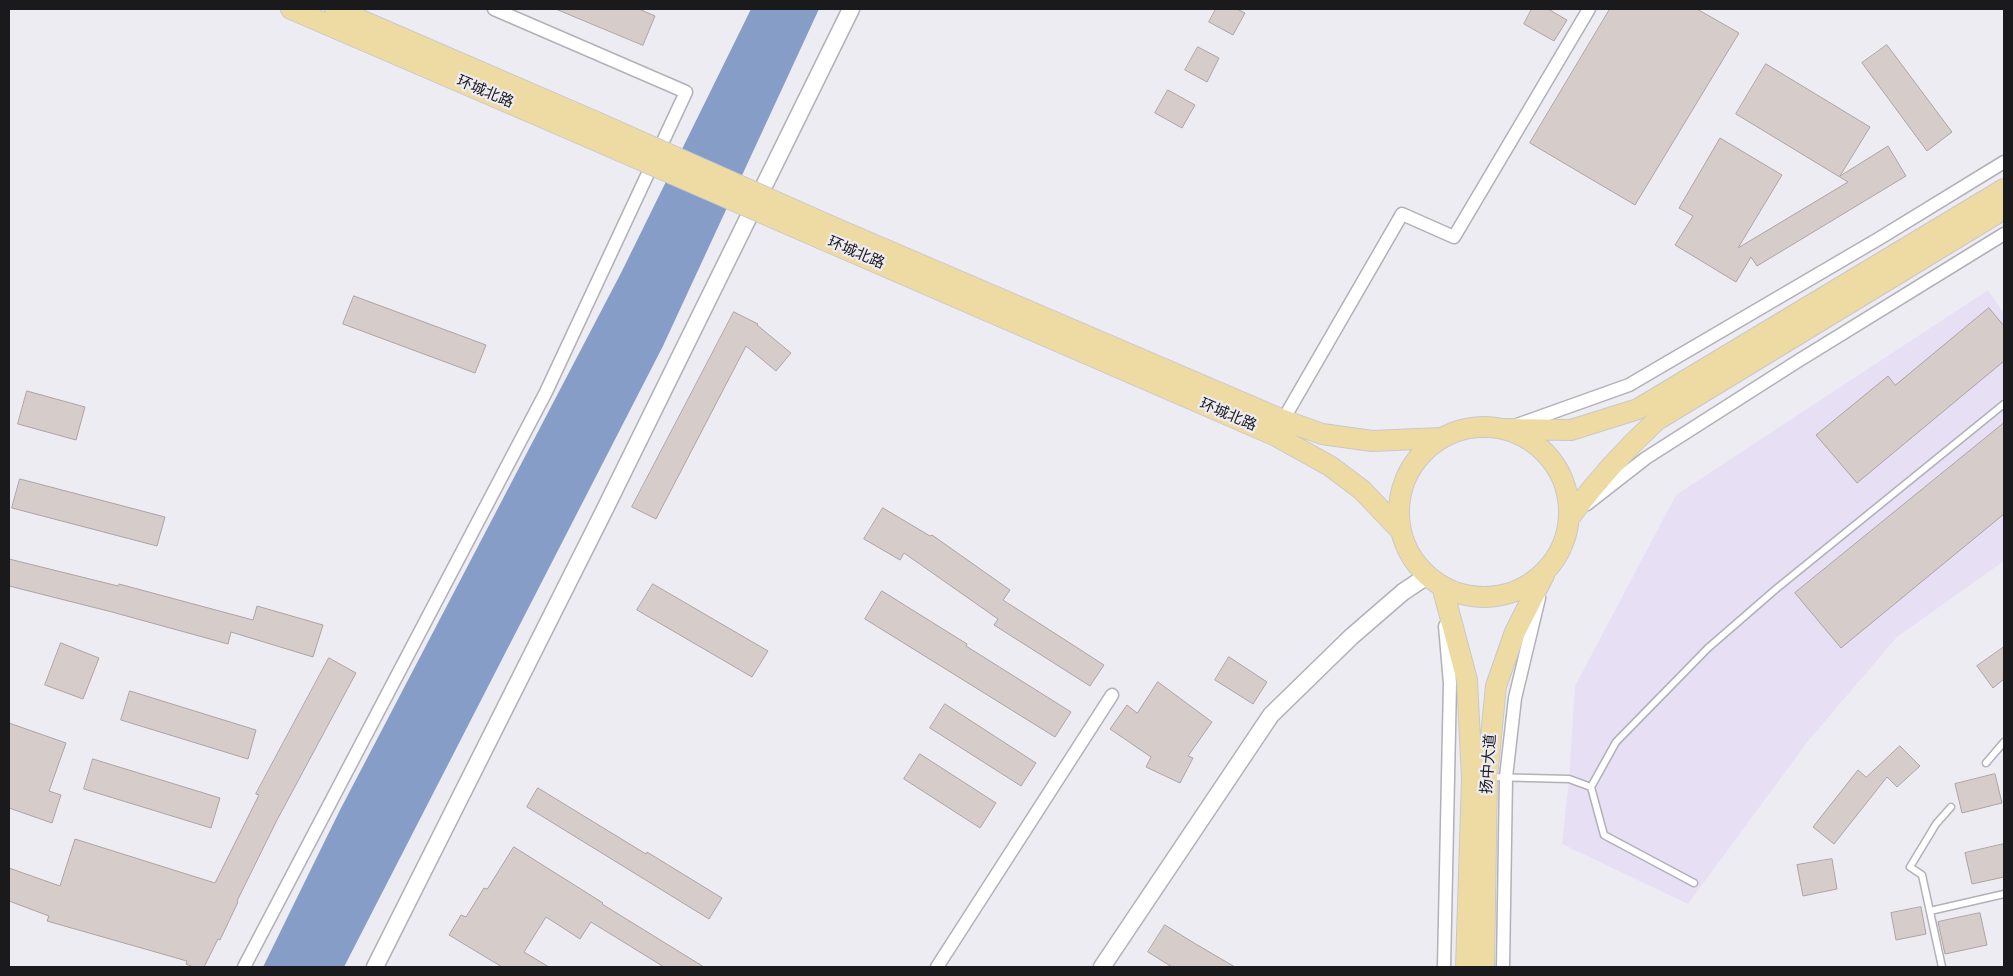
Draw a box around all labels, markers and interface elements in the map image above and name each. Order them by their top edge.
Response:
street label: 环城北路 [454,72,516,112]
street label: 环城北路 [825,233,887,273]
street label: 环城北路 [1197,395,1259,435]
street label: 扬中大道 [1478,733,1500,795]

